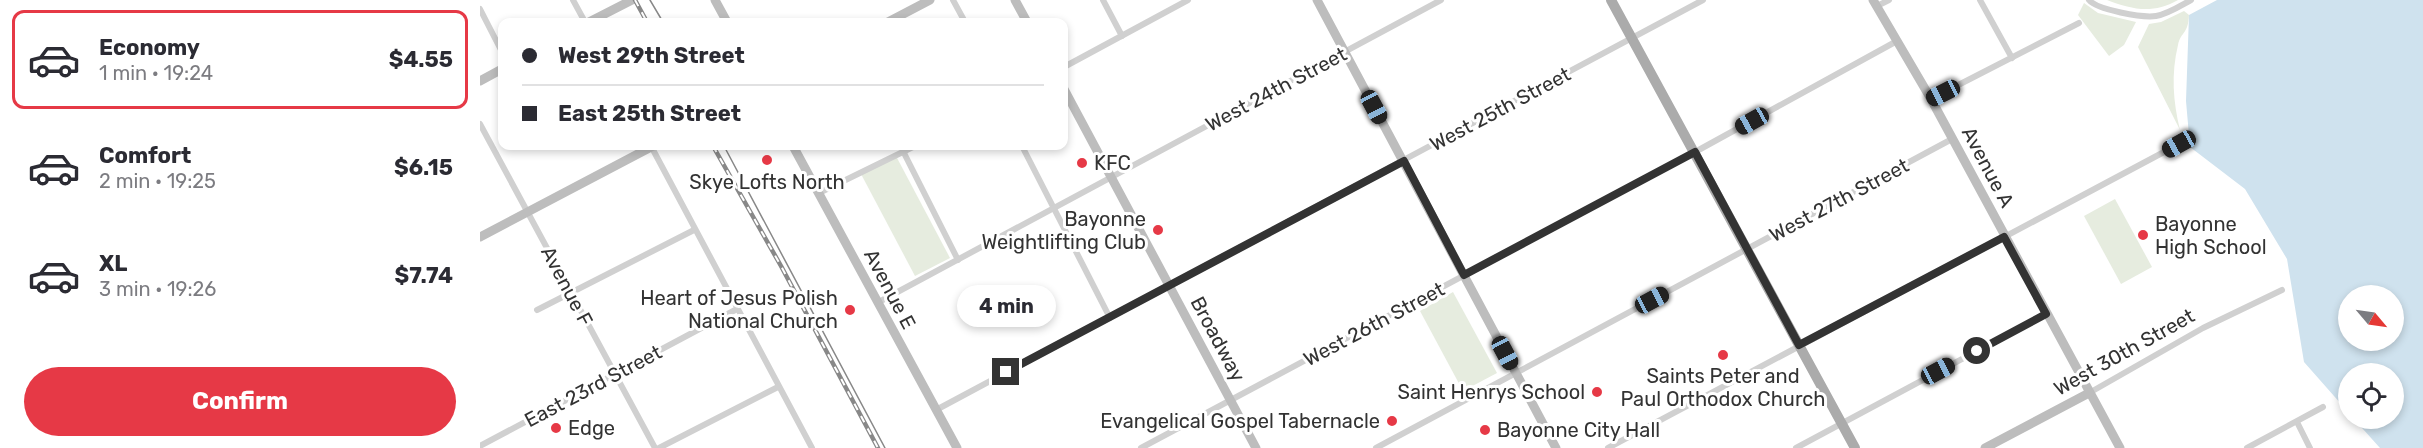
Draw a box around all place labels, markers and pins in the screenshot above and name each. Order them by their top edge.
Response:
place label: KFC [1094,151,1131,175]
marker: Skye Lofts North [760,153,774,167]
marker: KFC [1075,156,1089,170]
place label: Skye Lofts North [689,170,845,194]
place label: Bayonne Weightlifting Club [981,207,1146,254]
place label: Bayonne High School [2155,212,2267,259]
marker: Bayonne Weightlifting Club [1151,223,1165,237]
marker: Bayonne High School [2136,228,2150,242]
place label: Heart of Jesus Polish National Church [640,286,838,333]
marker: Heart of Jesus Polish National Church [843,303,857,317]
marker: Saints Peter and Paul Orthodox Church [1716,348,1730,362]
place label: Saints Peter and Paul Orthodox Church [1620,364,1826,411]
place label: Saint Henrys School [1397,380,1585,404]
marker: Saint Henrys School [1590,385,1604,399]
place label: Evangelical Gospel Tabernacle [1100,409,1380,433]
marker: Evangelical Gospel Tabernacle [1385,414,1399,428]
place label: Edge [568,416,615,440]
place label: Bayonne City Hall [1497,418,1660,442]
marker: Edge [549,421,563,435]
marker: Bayonne City Hall [1478,423,1492,437]

